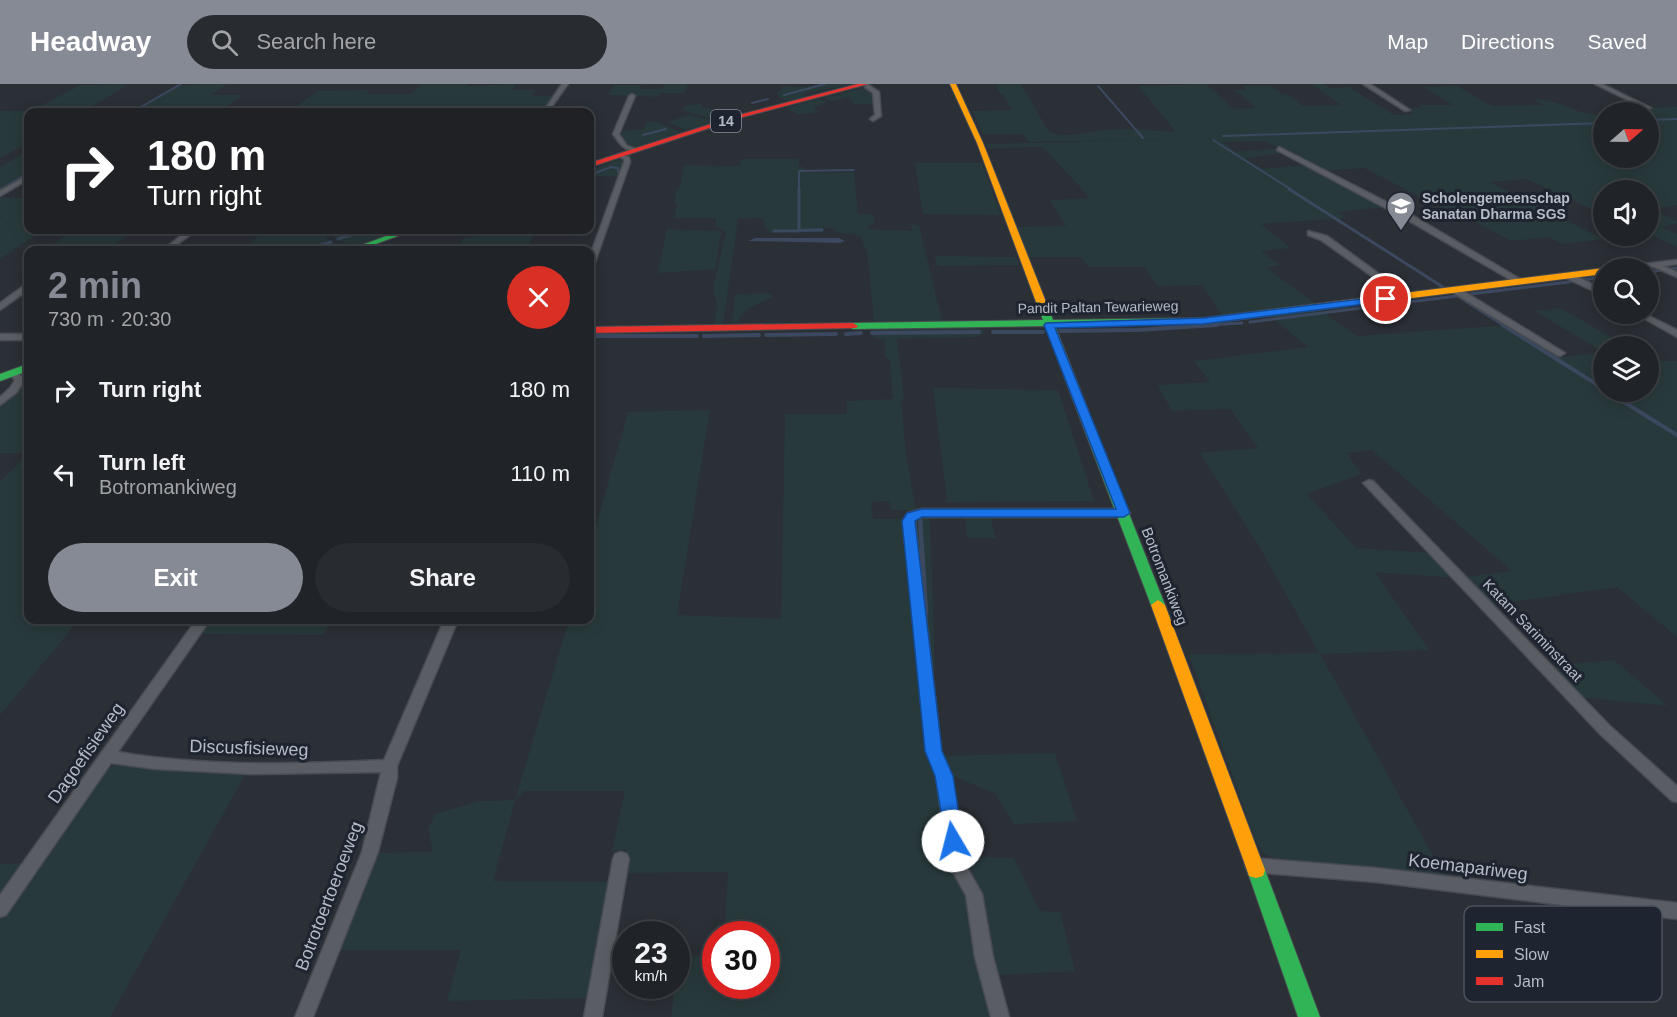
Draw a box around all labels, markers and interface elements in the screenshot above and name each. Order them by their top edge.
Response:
search box [187,15,607,69]
text: Headway [30,26,151,57]
icon: search [208,26,241,59]
text: Search here [256,29,376,54]
text: Map [1387,30,1428,53]
text: Directions [1461,30,1554,53]
text: Saved [1587,30,1647,53]
north arrow [1593,102,1659,168]
map controls [1593,102,1659,402]
road number: 14 [711,110,741,132]
icon: right [48,132,126,210]
text: 180 m [147,132,266,179]
button: sound [1593,180,1659,246]
text: Turn right [147,181,262,211]
school or university icon: Scholengemeenschap Sanatan Dharma SGS [1385,190,1417,232]
place label: Scholengemeenschap Sanatan Dharma SGS [1422,190,1570,222]
button: search [1593,258,1659,324]
text: 2 min [48,265,142,306]
button: close [507,266,570,329]
pin [1360,273,1411,324]
icon: arrive [1369,282,1402,315]
street label: Pandit Paltan Tewarieweg [1017,298,1179,316]
text: 730 m · 20:30 [48,308,171,330]
button: layers [1593,336,1659,402]
icon: right [48,374,81,407]
text: Turn right [99,377,201,402]
text: 180 m [509,377,570,402]
text: Turn left [99,450,185,475]
icon: left [48,458,81,491]
text: 110 m [510,461,570,486]
text: Botromankiweg [99,476,237,498]
street label: Botromankiweg [1139,525,1191,627]
button: Exit [48,543,303,612]
button: Share [315,543,570,612]
street label: Katam Sariminstraat [1480,575,1587,685]
street label: Dagoefisieweg [44,699,128,807]
street label: Discusfisieweg [189,736,309,760]
position arrow [921,809,985,873]
street label: Botrotoertoeroeweg [291,819,367,973]
street label: Koemapariweg [1407,850,1529,884]
legend [1464,906,1662,1002]
text: Fast [1514,919,1546,936]
speed limit sign: 30 [702,921,780,999]
text: 23 [634,936,668,969]
text: Slow [1514,946,1549,963]
text: km/h [635,967,667,984]
text: Jam [1514,973,1544,990]

